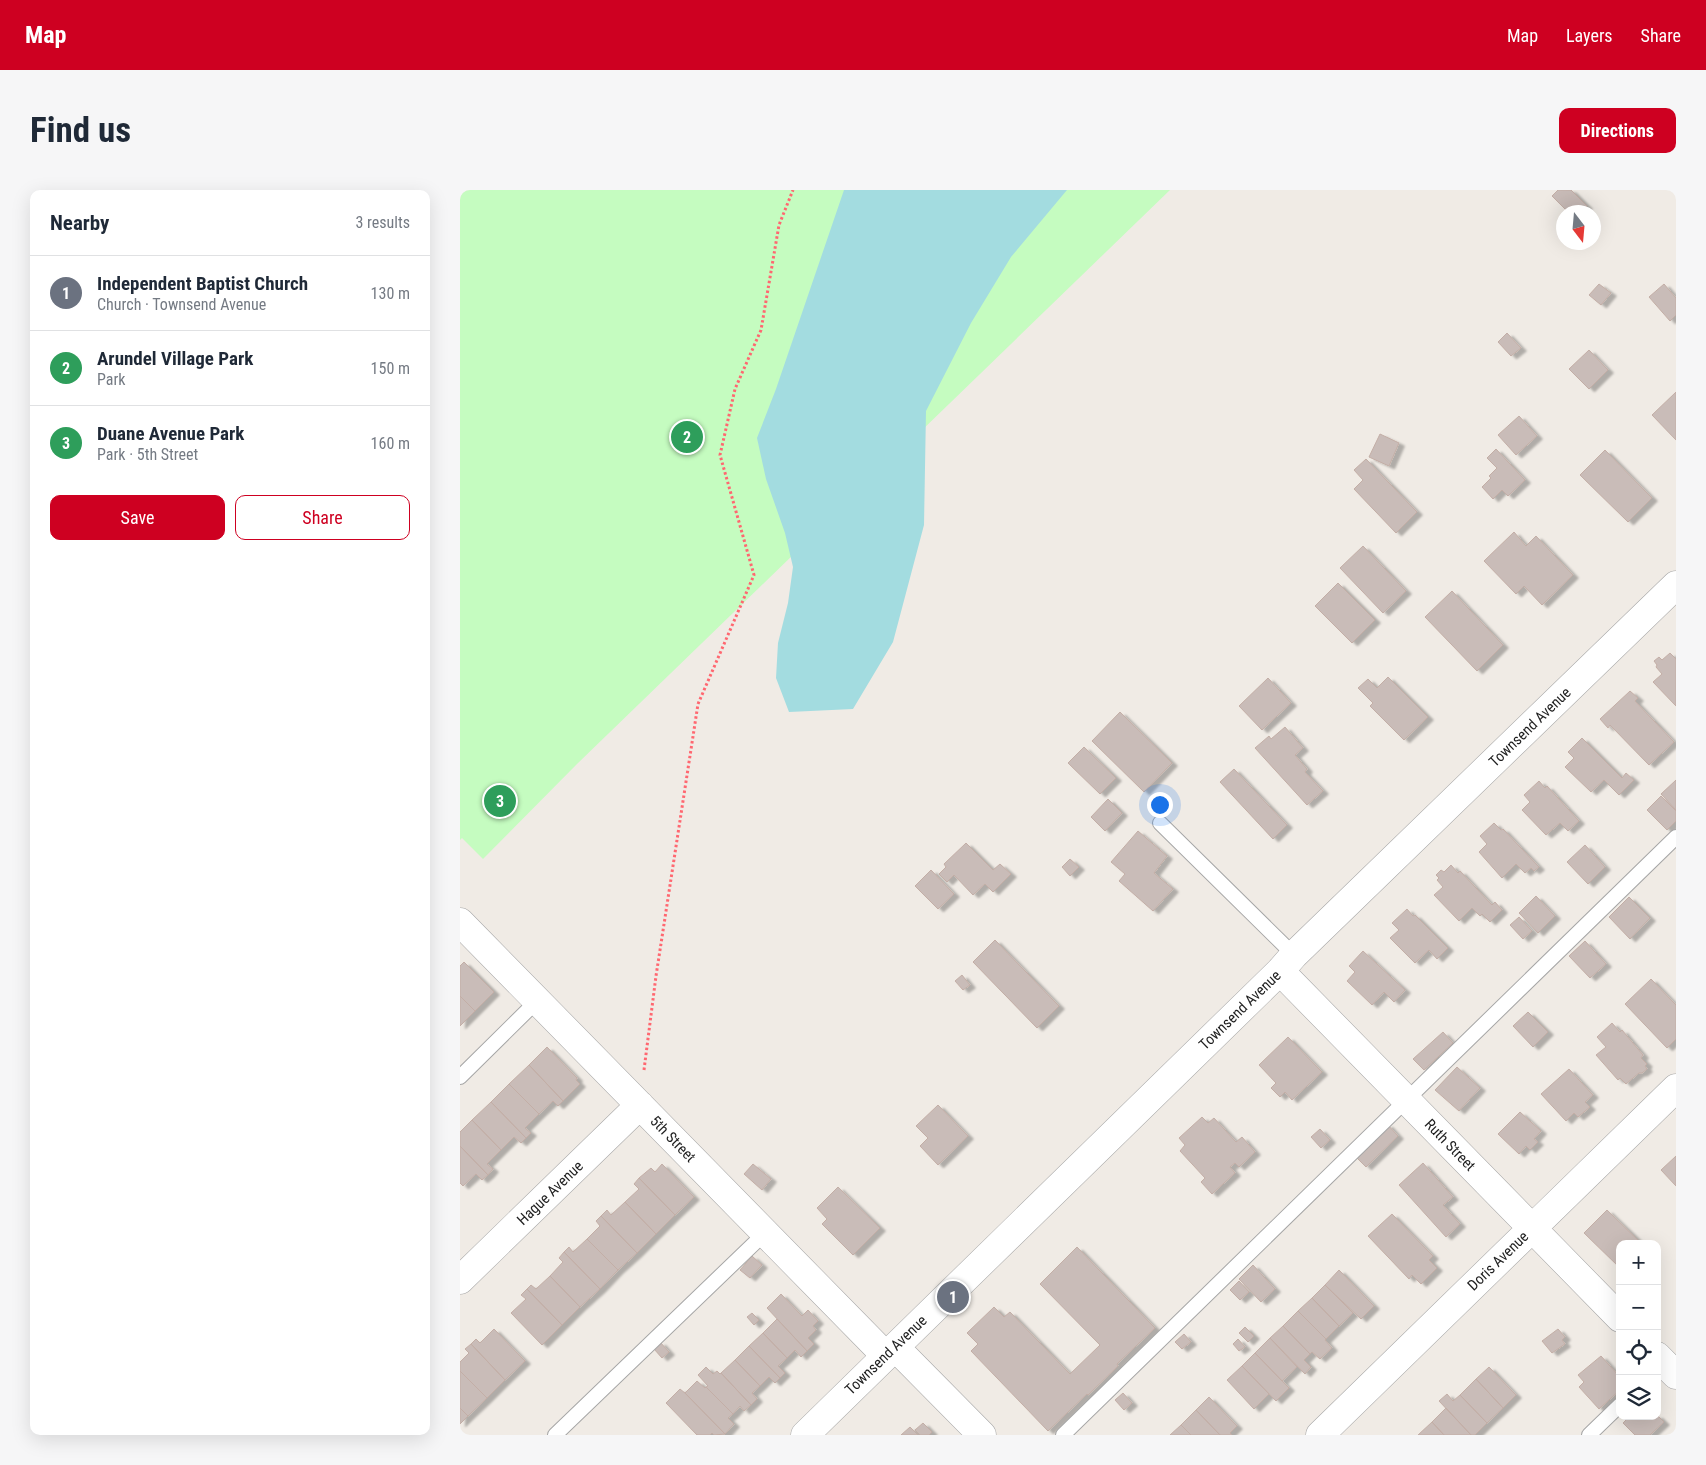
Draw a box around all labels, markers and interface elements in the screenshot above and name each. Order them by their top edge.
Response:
text: Map [25,21,66,49]
text: Map [1507,25,1538,46]
text: Layers [1566,25,1613,46]
text: Share [1641,25,1681,46]
button: Directions [1559,108,1676,153]
text: Find us [30,110,131,151]
north arrow [1556,205,1601,250]
text: Nearby [50,211,109,235]
text: 3 results [355,213,410,232]
text: Independent Baptist Church [97,272,308,295]
text: 1 [62,284,70,303]
text: 130 m [371,284,410,303]
text: Church · Townsend Avenue [97,295,266,314]
text: Arundel Village Park [97,347,253,370]
text: 2 [62,359,70,378]
text: 150 m [371,359,410,378]
text: Park [97,370,126,389]
pin: 2 [671,418,703,456]
text: Duane Avenue Park [97,422,244,445]
text: 3 [62,434,70,453]
text: 160 m [371,434,410,453]
text: Park · 5th Street [97,445,198,464]
button: Save [50,495,225,540]
button: Share [235,495,410,540]
street label: Townsend Avenue [1485,683,1575,771]
pin: 3 [484,782,516,820]
your location [1147,792,1173,818]
street label: Townsend Avenue [1195,966,1285,1054]
street label: 5th Street [646,1112,700,1166]
street label: Ruth Street [1421,1115,1479,1175]
street label: Hague Avenue [513,1157,587,1229]
street label: Doris Avenue [1464,1228,1532,1294]
map controls [1616,1240,1661,1420]
button: + [1616,1240,1661,1285]
pin: 1 [937,1278,969,1316]
button: − [1616,1285,1661,1330]
street label: Townsend Avenue [841,1311,931,1399]
button: locate [1616,1330,1661,1375]
button: layers [1616,1375,1661,1420]

